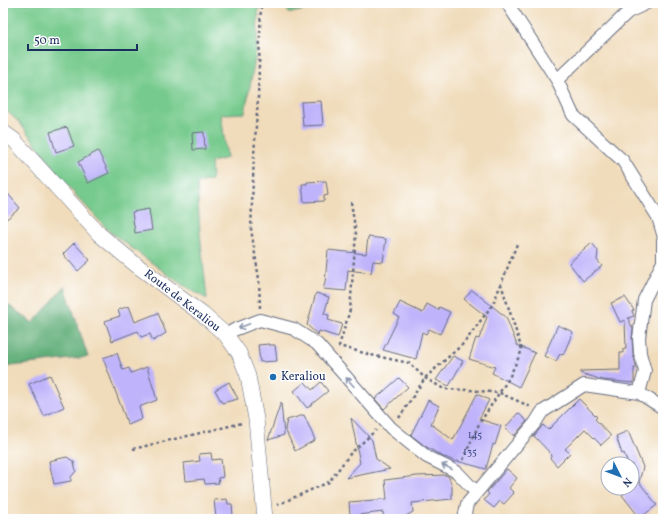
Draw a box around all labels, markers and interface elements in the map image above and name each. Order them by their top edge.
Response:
scale bar [28,26,137,52]
text: 50 m [34,33,60,49]
street label: Route de Keraliou [140,266,224,336]
one-way arrow [239,323,251,331]
place label: Keraliou [281,369,326,385]
marker: Keraliou [268,372,278,382]
one-way arrow [346,377,355,387]
house number: 145 [468,428,482,442]
house number: 135 [463,445,477,459]
north arrow [600,456,640,496]
one-way arrow [442,463,454,470]
text: N [618,474,635,490]

